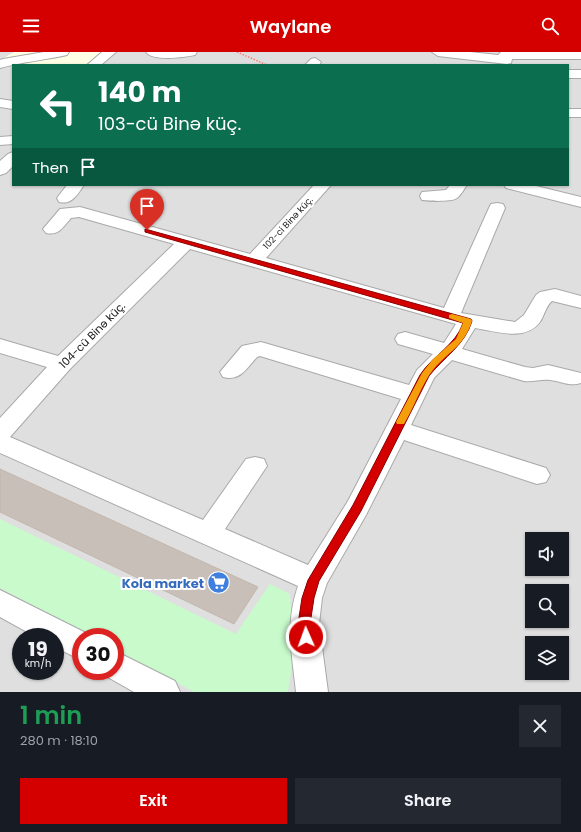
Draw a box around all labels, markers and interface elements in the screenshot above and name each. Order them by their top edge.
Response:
text: Waylane [250,14,331,39]
icon: menu [20,15,42,37]
icon: search [539,15,561,37]
text: 140 m [98,73,181,112]
icon: left [32,80,84,132]
text: 103-cü Binə küç. [98,111,241,136]
icon: arrive [77,156,99,178]
text: Then [32,157,69,178]
pin [130,189,164,230]
street label: 102-ci Binə küç. [260,194,316,252]
icon: arrive [136,195,158,217]
street label: 104-cü Binə küç. [55,298,129,372]
map controls [525,532,569,680]
button: sound [525,532,569,576]
supermarket icon: Kola market [206,570,232,596]
place label: Kola market [122,574,204,593]
button: search [525,584,569,628]
position arrow [285,616,327,658]
speed limit sign: 30 [72,628,124,680]
text: 19 [28,635,48,663]
button: layers [525,636,569,680]
text: km/h [25,656,51,671]
text: 1 min [20,699,82,732]
button: close [519,705,561,747]
text: 280 m · 18:10 [20,731,98,750]
button: Exit [20,778,287,824]
button: Share [295,778,561,824]

